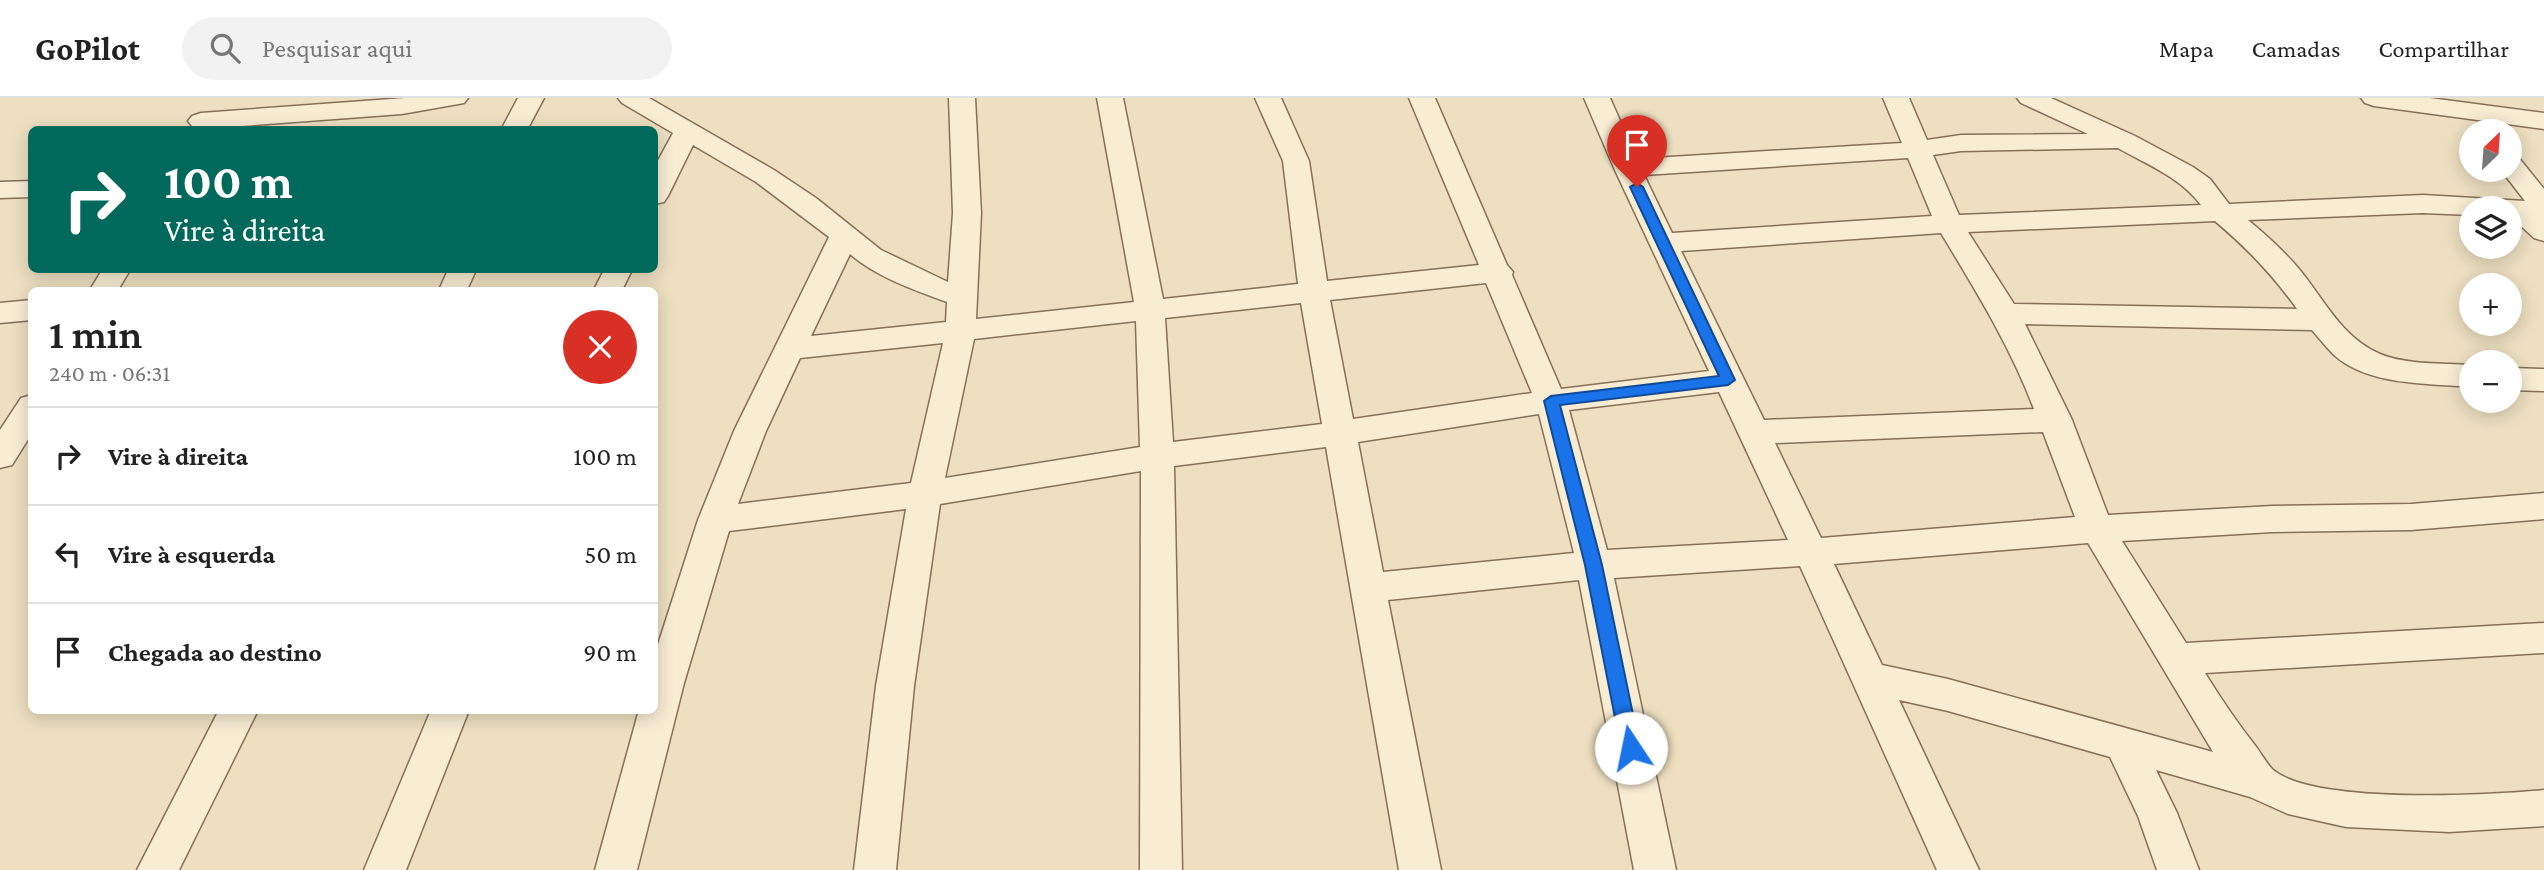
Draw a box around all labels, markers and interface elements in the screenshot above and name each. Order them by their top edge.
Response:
search box [182,17,672,80]
icon: search [206,29,244,67]
text: GoPilot [35,30,140,67]
text: Pesquisar aqui [262,34,412,63]
text: Mapa [2159,35,2214,62]
text: Camadas [2252,35,2340,62]
text: Compartilhar [2378,35,2509,62]
pin [1607,115,1667,187]
north arrow [2459,119,2522,182]
map controls [2459,119,2522,413]
icon: arrive [1618,126,1656,164]
icon: right [49,154,140,245]
text: 100 m [164,154,293,209]
button: layers [2459,196,2522,259]
text: Vire à direita [164,212,325,248]
button: + [2459,273,2522,336]
text: 1 min [49,310,142,357]
button: close [563,310,637,384]
button: − [2459,350,2522,413]
text: 240 m · 06:31 [49,360,170,386]
icon: right [49,437,87,475]
text: Vire à direita [108,442,248,471]
text: 100 m [573,442,637,471]
icon: left [49,535,87,573]
text: Vire à esquerda [108,540,275,569]
text: 50 m [584,540,637,569]
icon: arrive [49,633,87,671]
text: Chegada ao destino [108,638,322,667]
text: 90 m [583,638,637,667]
position arrow [1594,711,1668,785]

